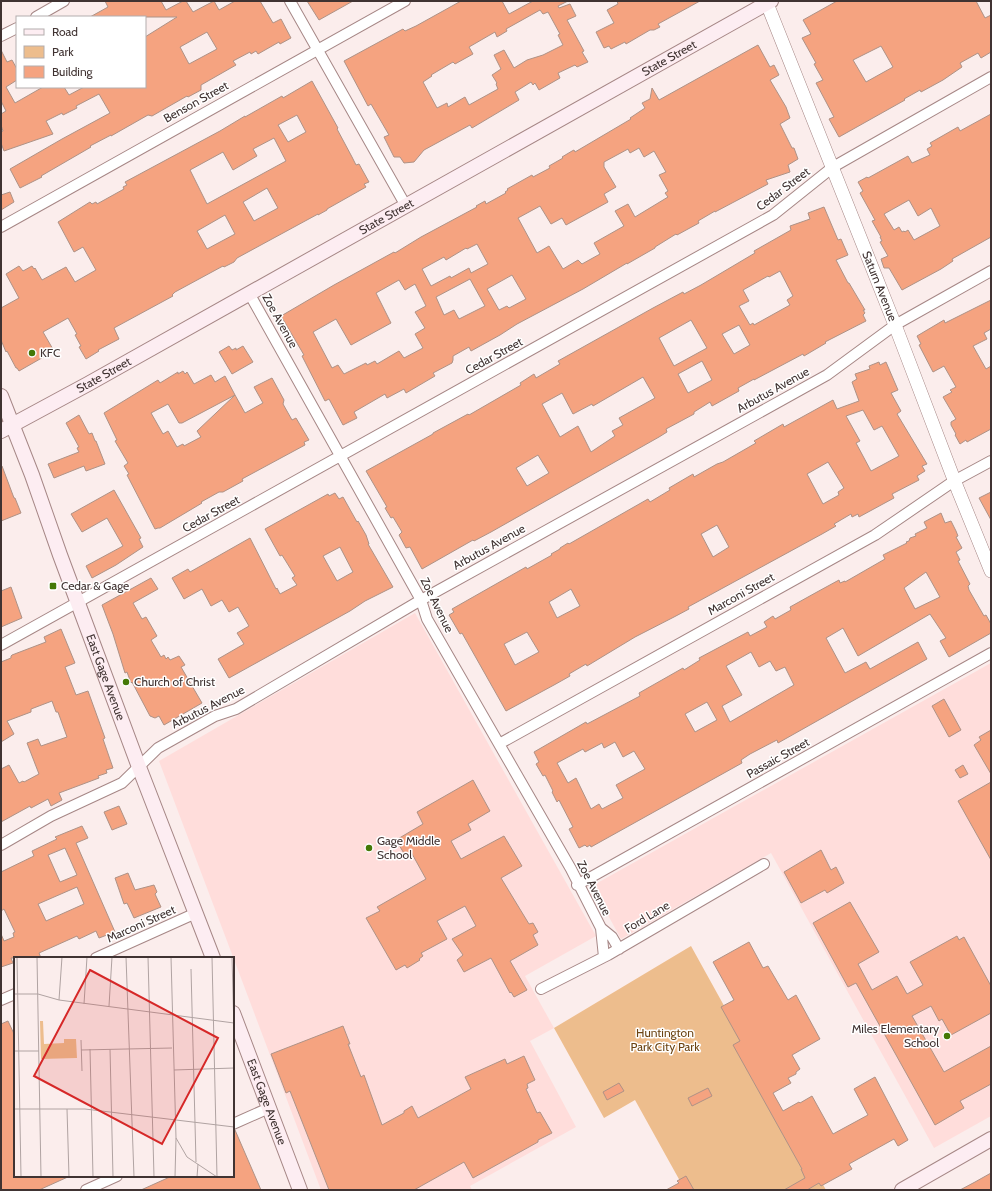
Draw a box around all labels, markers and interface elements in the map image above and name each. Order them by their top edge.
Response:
legend [16,16,146,88]
text: Road [52,24,78,39]
street label: State Street [639,36,699,79]
text: Park [52,44,74,59]
text: Building [52,64,94,79]
street label: Benson Street [161,78,231,126]
street label: Cedar Street [753,164,812,214]
street label: State Street [356,195,416,238]
street label: Saturn Avenue [859,249,901,323]
street label: Zoe Avenue [259,291,301,351]
street label: Cedar Street [463,334,525,377]
place label: KFC [40,345,60,360]
marker: KFC [27,348,37,358]
street label: State Street [74,353,134,396]
street label: Arbutus Avenue [734,364,811,416]
street label: Cedar Street [180,492,242,535]
street label: Arbutus Avenue [450,521,527,573]
street label: Marconi Street [705,569,777,618]
street label: Zoe Avenue [418,575,457,635]
place label: Cedar & Gage [61,578,129,593]
marker: Cedar & Gage [48,581,58,591]
street label: East Gage Avenue [83,632,129,722]
place label: Church of Christ [134,674,215,689]
marker: Church of Christ [121,677,131,687]
street label: Arbutus Avenue [169,682,247,731]
street label: Passaic Street [744,734,812,781]
place label: Gage Middle School [377,833,440,862]
marker: Gage Middle School [364,843,374,853]
street label: Zoe Avenue [574,858,615,918]
street label: Ford Lane [621,897,672,936]
street label: Marconi Street [104,902,178,945]
inset map [14,957,234,1177]
place label: Miles Elementary School [852,1021,939,1050]
park label: Huntington Park City Park [630,1025,700,1054]
marker: Miles Elementary School [942,1031,952,1041]
street label: East Gage Avenue [244,1056,290,1147]

